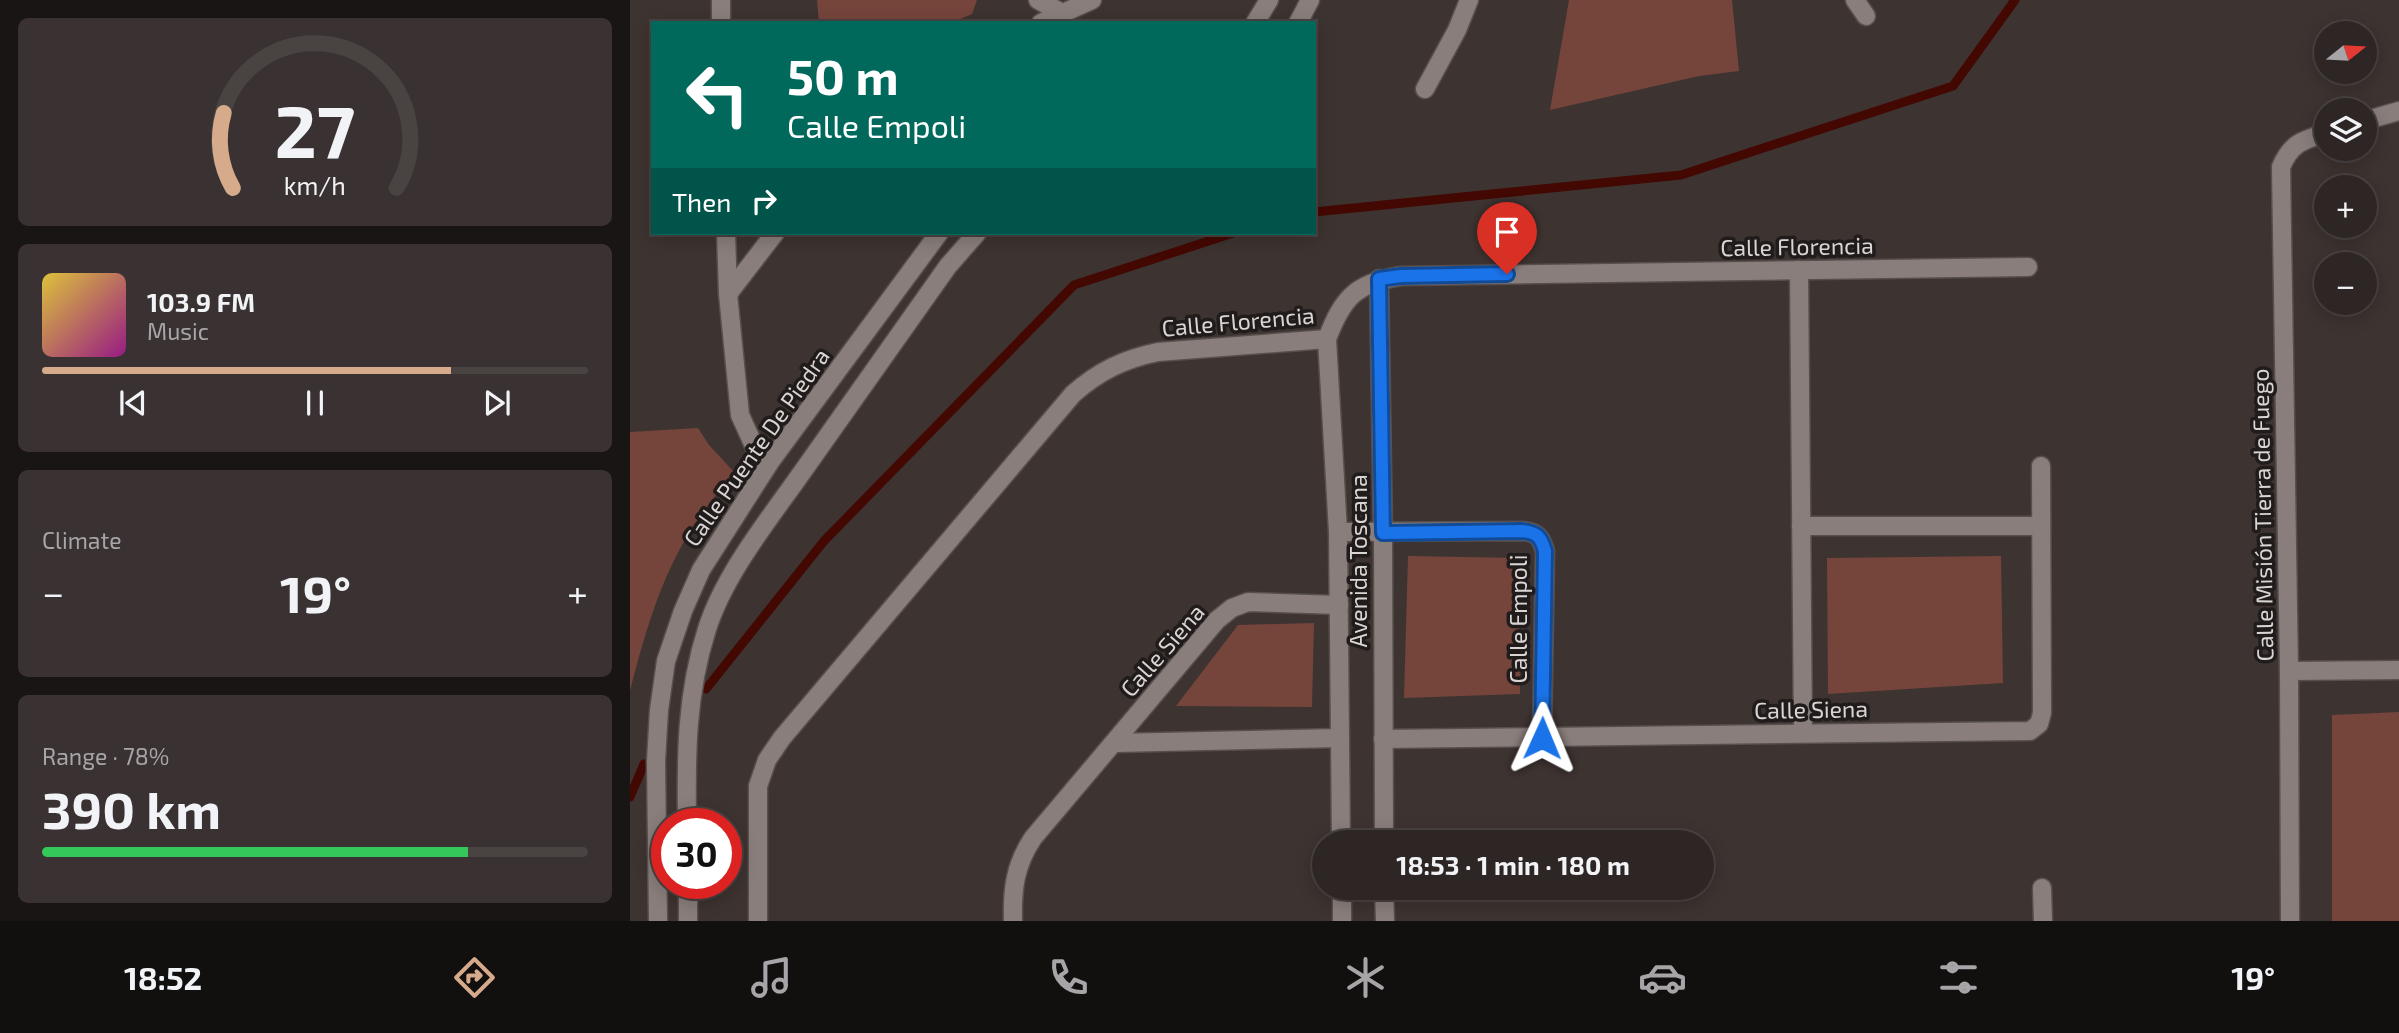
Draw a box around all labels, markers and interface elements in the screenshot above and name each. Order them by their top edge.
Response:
north arrow [2314,21,2376,84]
map controls [2314,21,2377,315]
text: 50 m [787,46,899,105]
icon: left [672,49,763,140]
text: 27 [275,85,355,173]
button: layers [2314,98,2377,161]
text: Calle Empoli [787,106,966,144]
text: km/h [284,170,346,200]
button: + [2314,175,2377,238]
icon: right [745,182,783,220]
text: Then [672,186,731,217]
pin [1477,202,1537,274]
icon: arrive [1488,213,1526,251]
street label: Calle Florencia [1720,231,1874,261]
button: − [2314,252,2377,315]
text: 103.9 FM [147,286,255,317]
street label: Calle Florencia [1160,300,1316,342]
text: Music [147,317,209,345]
street label: Calle Puente De Piedra [677,343,835,551]
street label: Calle Misión Tierra de Fuego [2245,368,2279,662]
icon: previous [114,384,152,422]
icon: pause [296,384,334,422]
icon: next [478,384,516,422]
street label: Avenida Toscana [1344,474,1372,648]
text: Climate [42,526,122,554]
street label: Calle Empoli [1504,555,1532,683]
text: 19° [280,561,351,623]
text: − [42,569,64,615]
text: + [567,569,588,615]
street label: Calle Siena [1114,598,1210,702]
street label: Calle Siena [1754,694,1868,724]
position arrow [1505,701,1579,775]
text: Range · 78% [42,742,169,770]
text: 390 km [42,777,221,839]
speed limit sign: 30 [651,808,742,899]
text: 18:53 · 1 min · 180 m [1396,849,1630,880]
icon: directions [450,953,499,1002]
icon: music [747,953,796,1002]
icon: phone [1044,953,1093,1002]
icon: climate [1341,953,1390,1002]
icon: car [1638,953,1687,1002]
icon: filters [1934,953,1983,1002]
text: 18:52 [124,958,202,996]
text: 19° [2231,958,2275,996]

